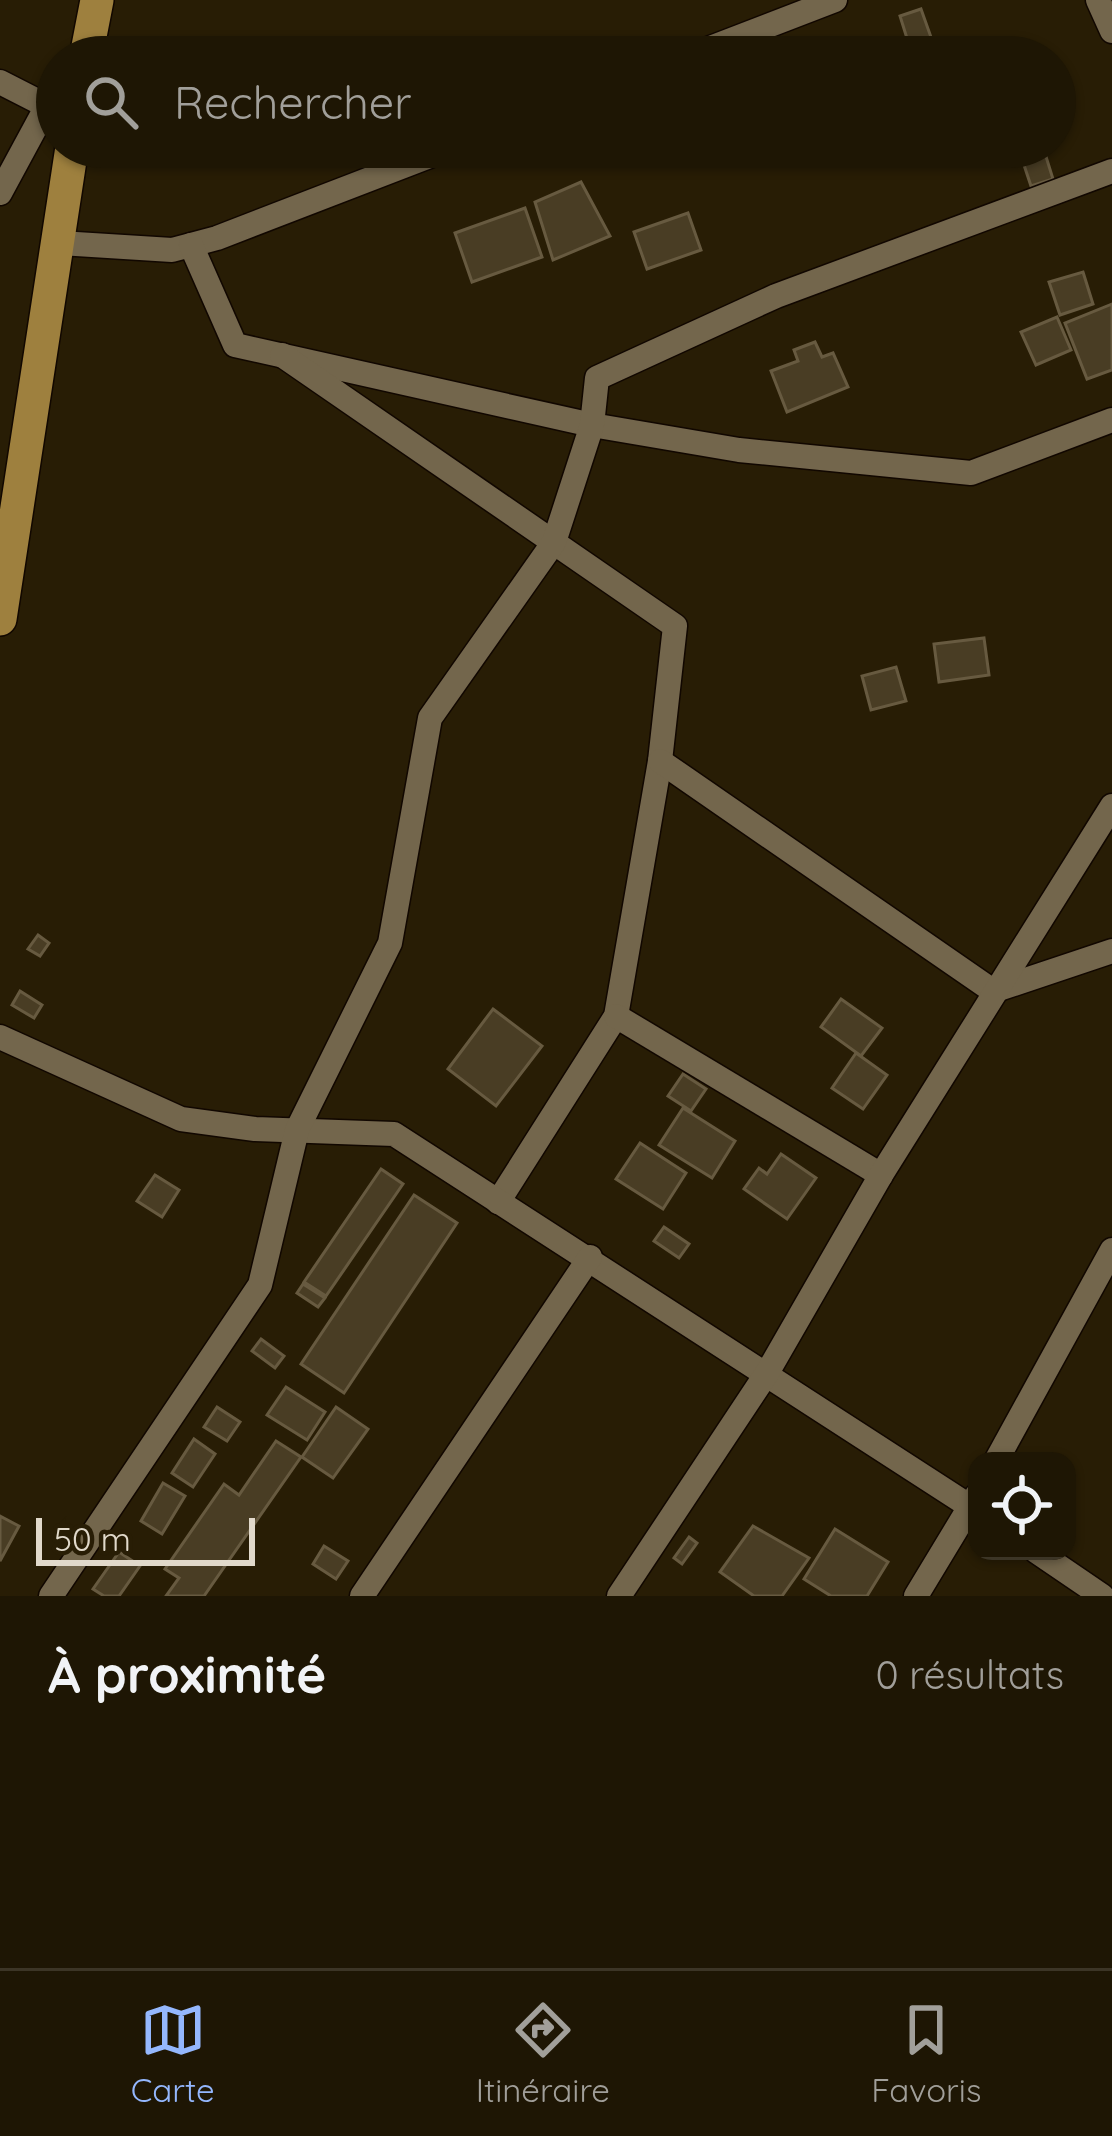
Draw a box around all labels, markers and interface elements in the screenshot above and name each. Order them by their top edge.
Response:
search box [36,36,1076,168]
icon: search [78,69,144,135]
text: Rechercher [174,74,412,130]
map controls [968,1452,1076,1560]
button: locate [968,1452,1076,1560]
scale bar [36,1512,255,1565]
text: 50 m [54,1518,131,1559]
text: À proximité [48,1642,326,1706]
text: 0 résultats [875,1650,1064,1699]
tab: Carte [131,1997,215,2110]
tab: Itinéraire [476,1997,610,2110]
tab: Favoris [871,1997,981,2110]

